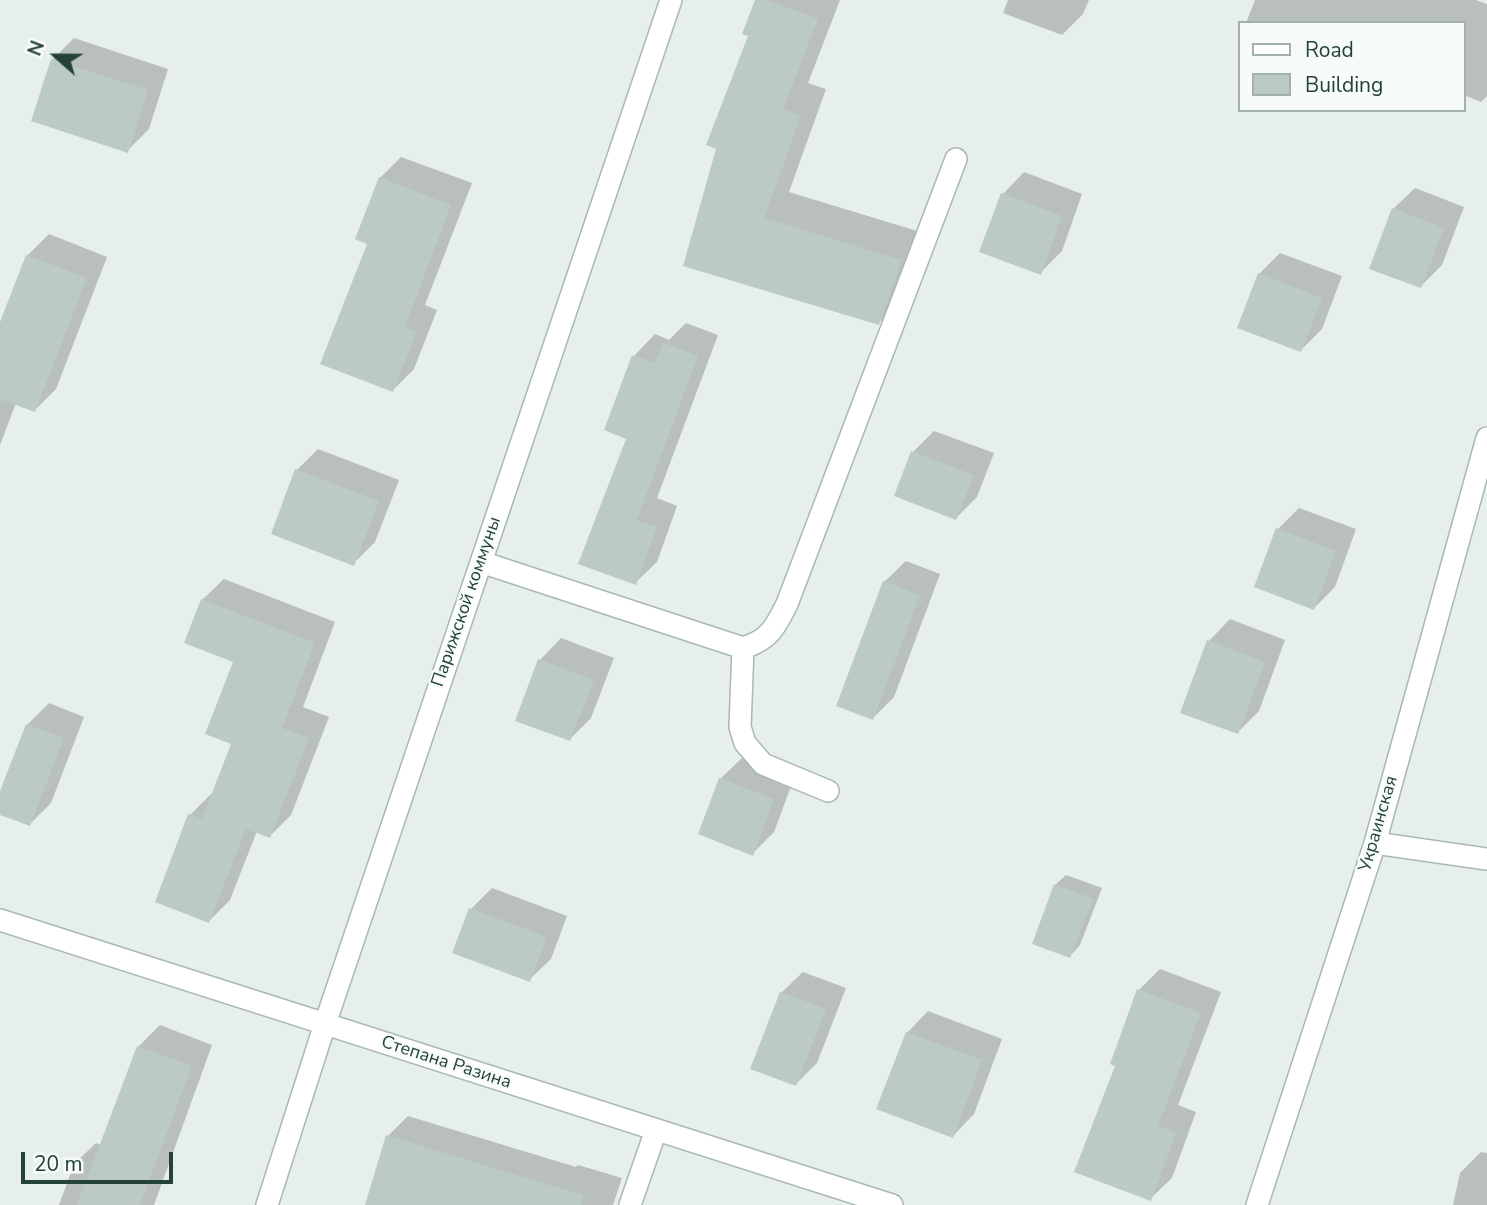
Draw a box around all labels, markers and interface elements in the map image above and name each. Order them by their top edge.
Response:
north arrow [21,21,91,91]
legend [1238,21,1466,112]
text: Road [1305,36,1354,64]
text: N [22,37,51,60]
text: Building [1305,71,1383,99]
street label: Парижской коммуны [428,514,506,690]
street label: Украинская [1355,773,1403,875]
street label: Степана Разина [378,1032,514,1094]
scale bar [24,1138,177,1182]
text: 20 m [34,1150,83,1178]

